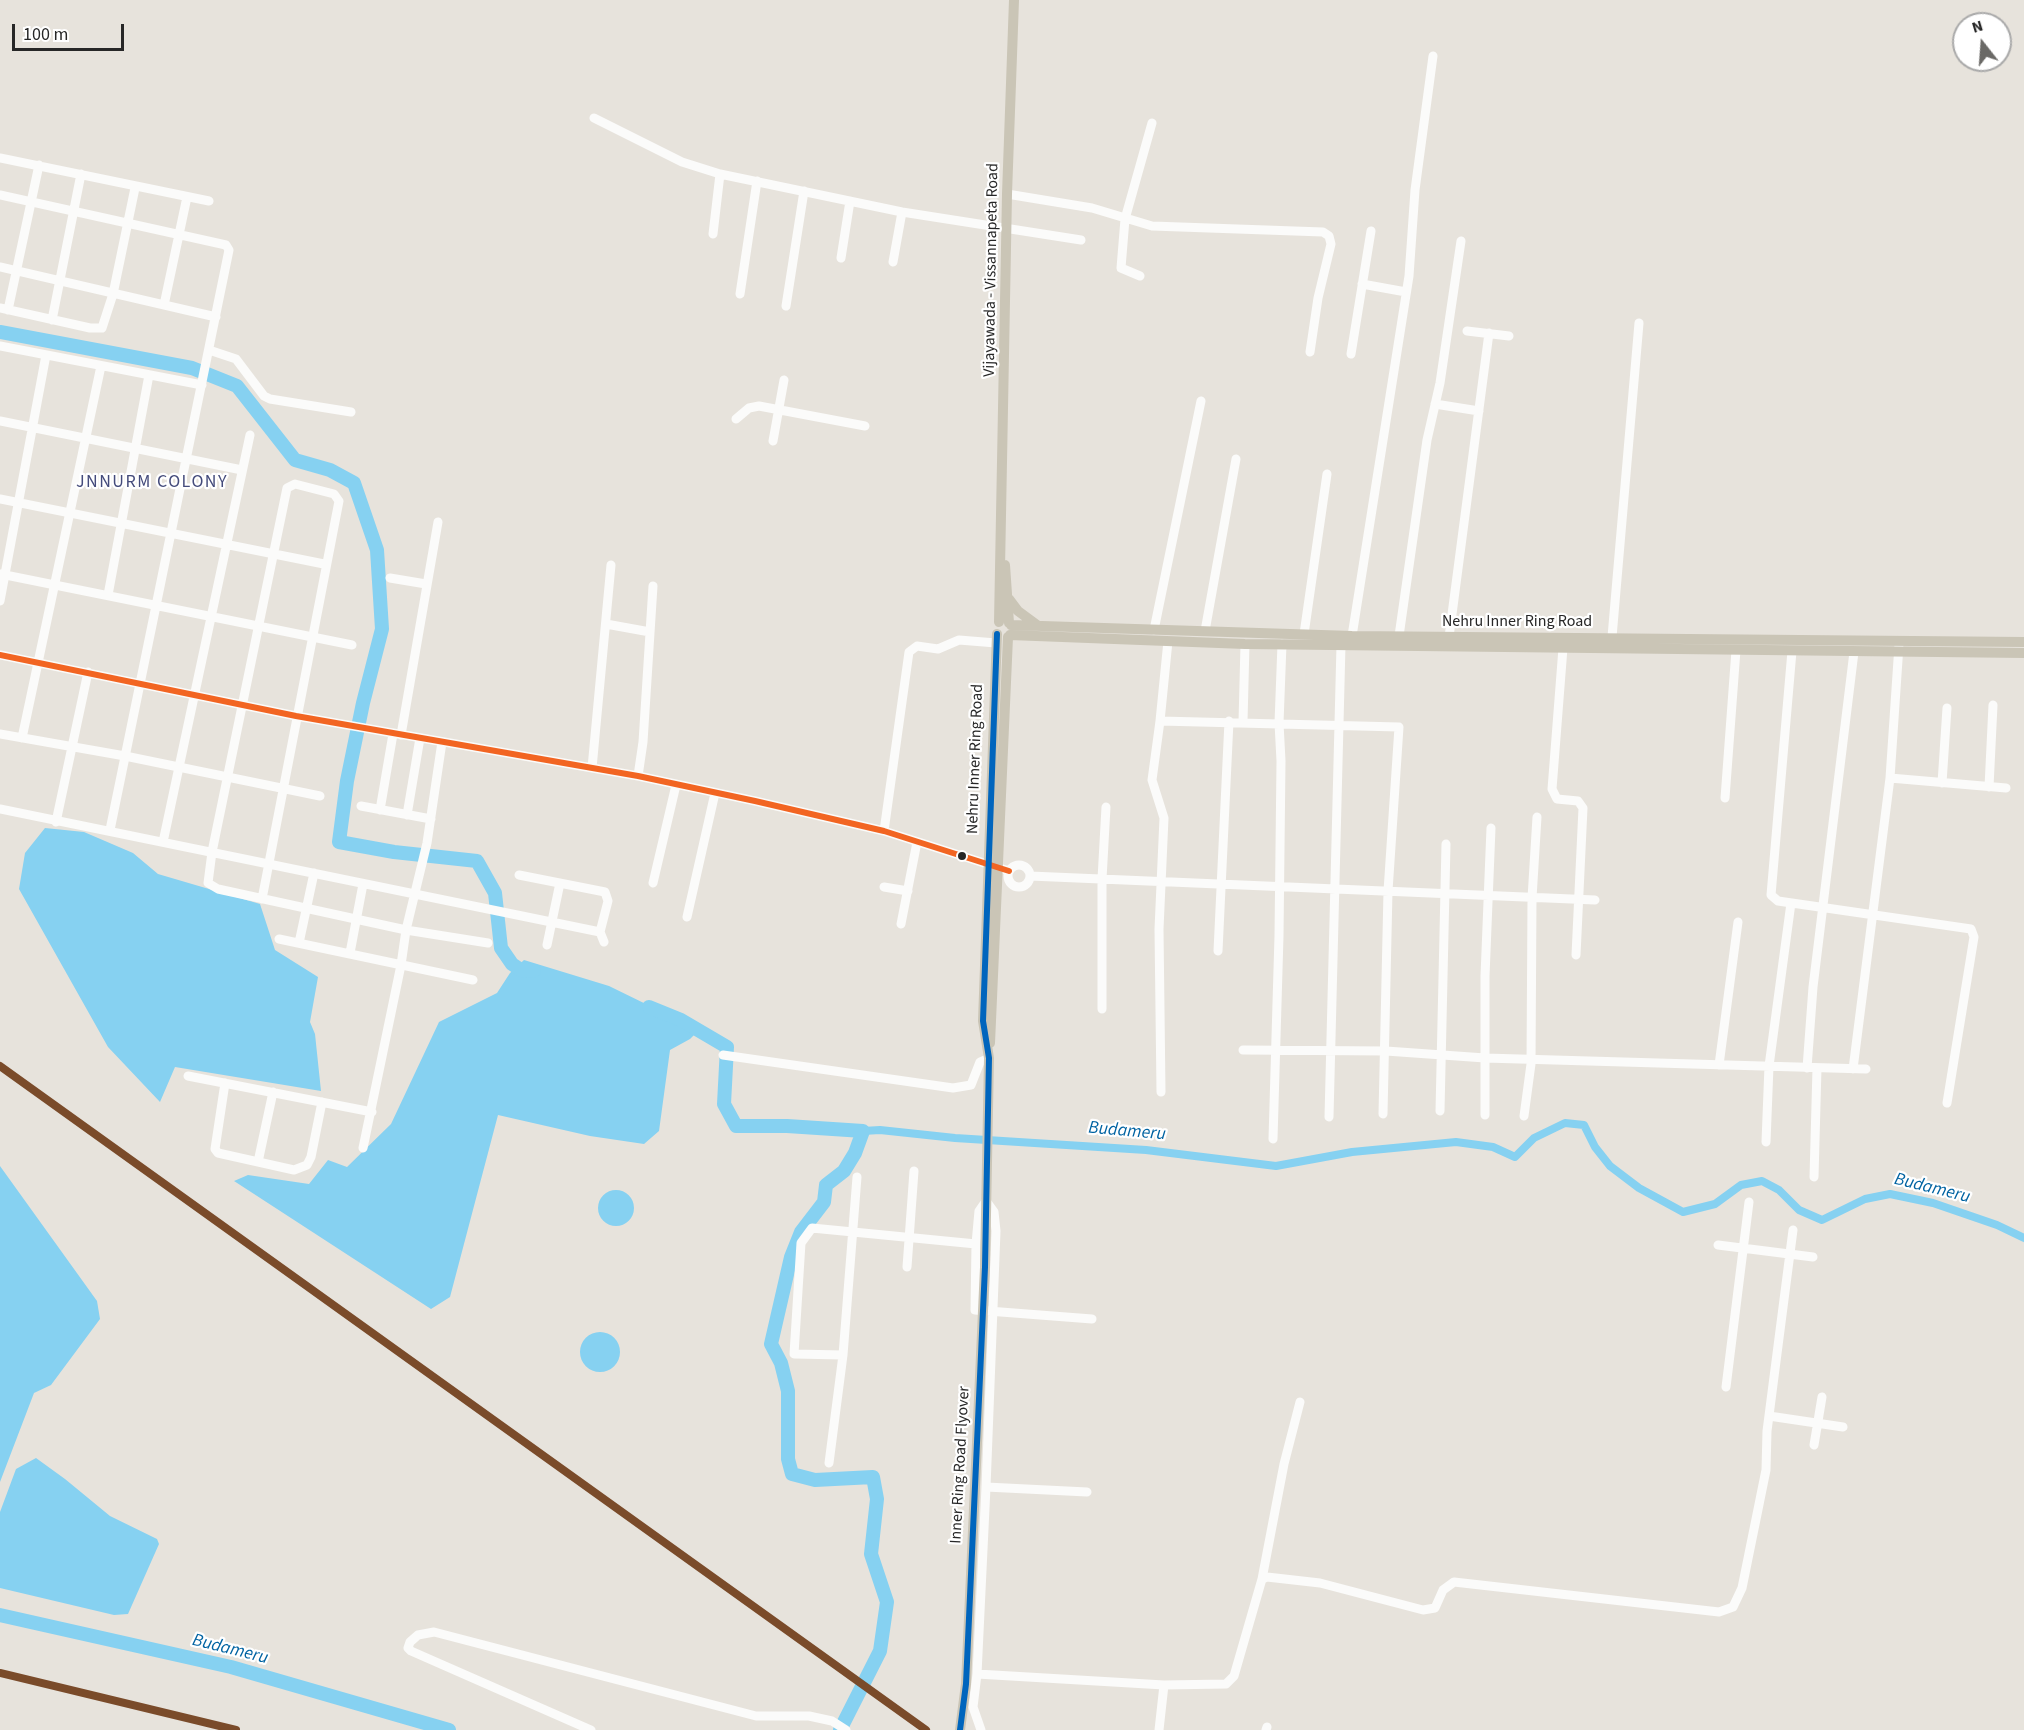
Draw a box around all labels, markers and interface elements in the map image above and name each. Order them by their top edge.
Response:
scale bar [15,12,128,50]
north arrow [1952,12,2012,72]
text: N [1969,15,1986,39]
text: 100 m [23,22,68,47]
street label: Vijayawada - Vissannapeta Road [981,163,1003,377]
district label: JNNURM COLONY [76,472,228,494]
street label: Nehru Inner Ring Road [1442,612,1592,632]
street label: Nehru Inner Ring Road [964,684,988,834]
unlabelled marker [956,850,968,862]
water label: Budameru [1087,1118,1167,1146]
water label: Budameru [1892,1169,1972,1209]
street label: Inner Ring Road Flyover [947,1386,975,1544]
water label: Budameru [190,1630,270,1670]

